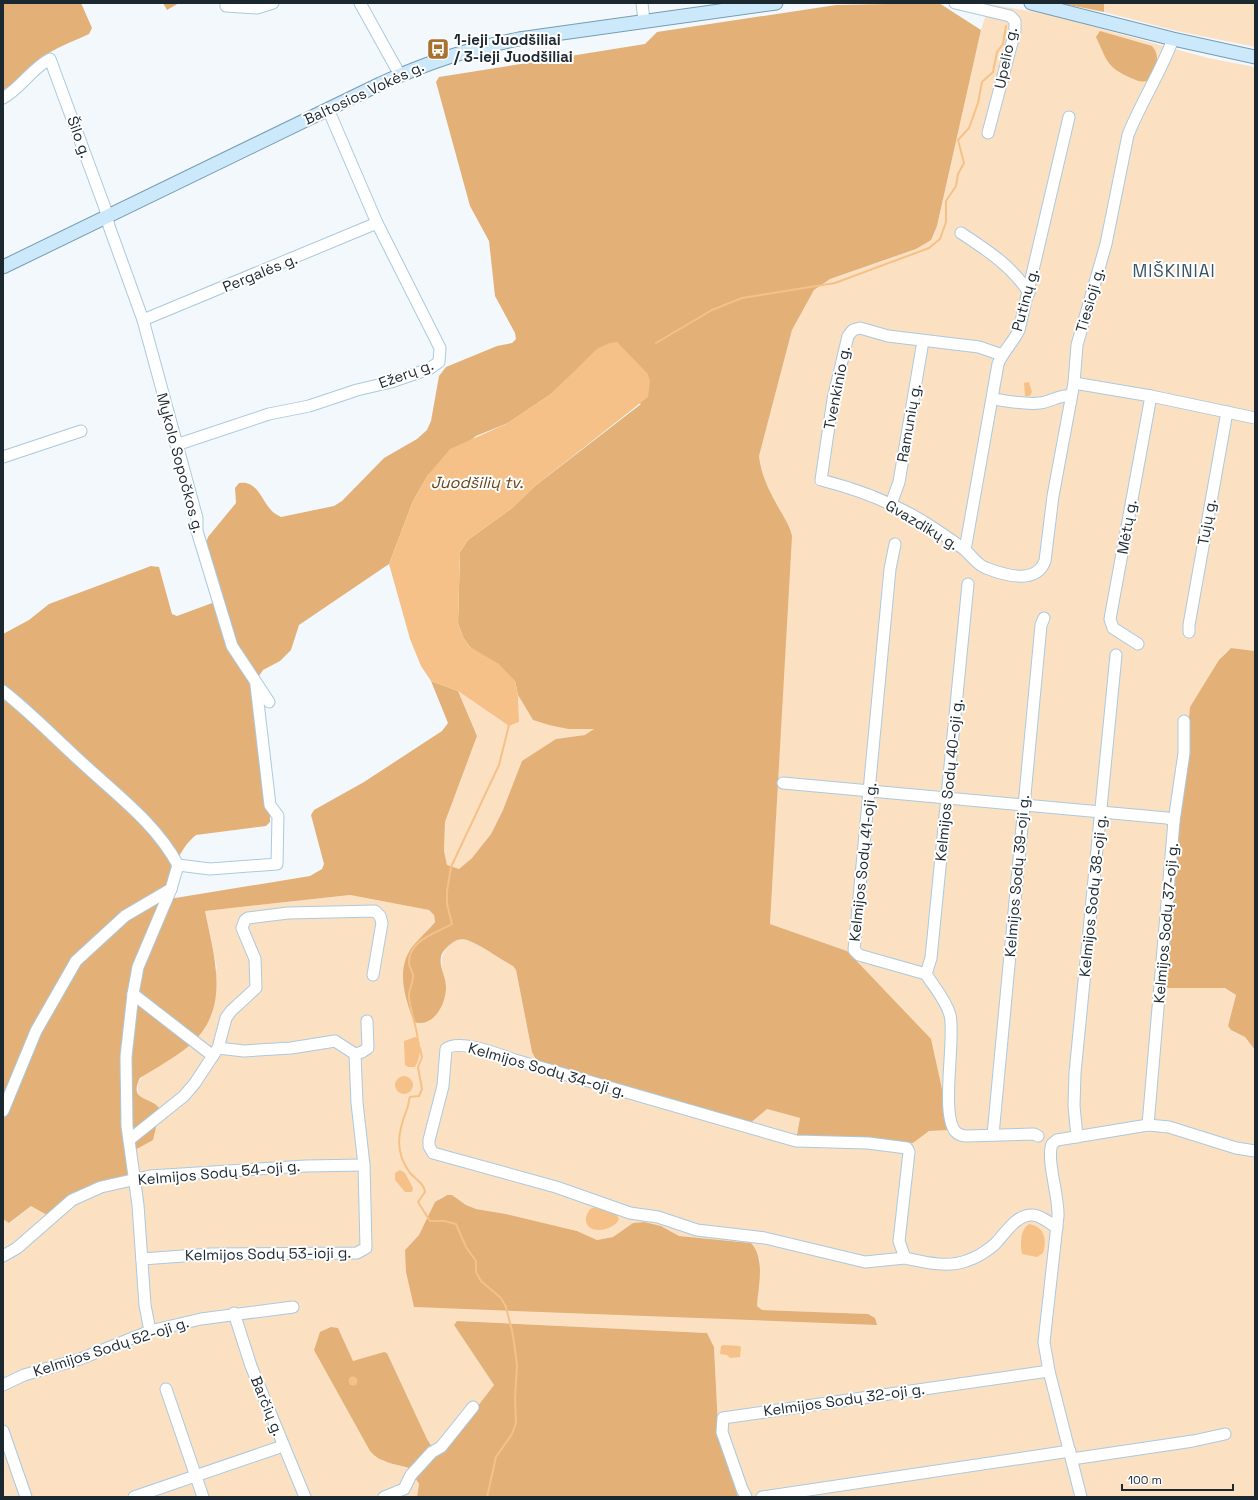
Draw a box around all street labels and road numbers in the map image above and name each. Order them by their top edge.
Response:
street label: Upelio g. [990,25,1021,90]
street label: Baltosios Vokės g. [301,56,427,129]
street label: Šilo g. [63,113,96,160]
street label: Pergalės g. [220,249,300,296]
street label: Tiesioji g. [1071,265,1108,335]
street label: Putinų g. [1007,266,1042,333]
street label: Tvenkinio g. [819,344,854,431]
street label: Ežerų g. [376,355,436,392]
street label: Ramunių g. [892,382,925,464]
street label: Mykolo Sopočkos g. [153,391,208,535]
street label: Gvazdikų g. [882,495,962,554]
street label: Tujų g. [1193,497,1220,547]
street label: Mėtų g. [1112,498,1141,556]
street label: Kelmijos Sodų 40-oji g. [931,698,967,862]
street label: Kelmijos Sodų 41-oji g. [845,781,880,942]
street label: Kelmijos Sodų 39-oji g. [1000,794,1033,958]
street label: Kelmijos Sodų 38-oji g. [1075,814,1110,978]
street label: Kelmijos Sodų 37-oji g. [1149,842,1182,1004]
street label: Kelmijos Sodų 34-oji g. [466,1038,628,1101]
street label: Kelmijos Sodų 54-oji g. [137,1156,301,1189]
street label: Kelmijos Sodų 53-ioji g. [185,1243,351,1264]
street label: Kelmijos Sodų 52-oji g. [31,1312,191,1381]
street label: Barčių g. [247,1373,288,1439]
street label: Kelmijos Sodų 32-oji g. [762,1379,926,1420]

